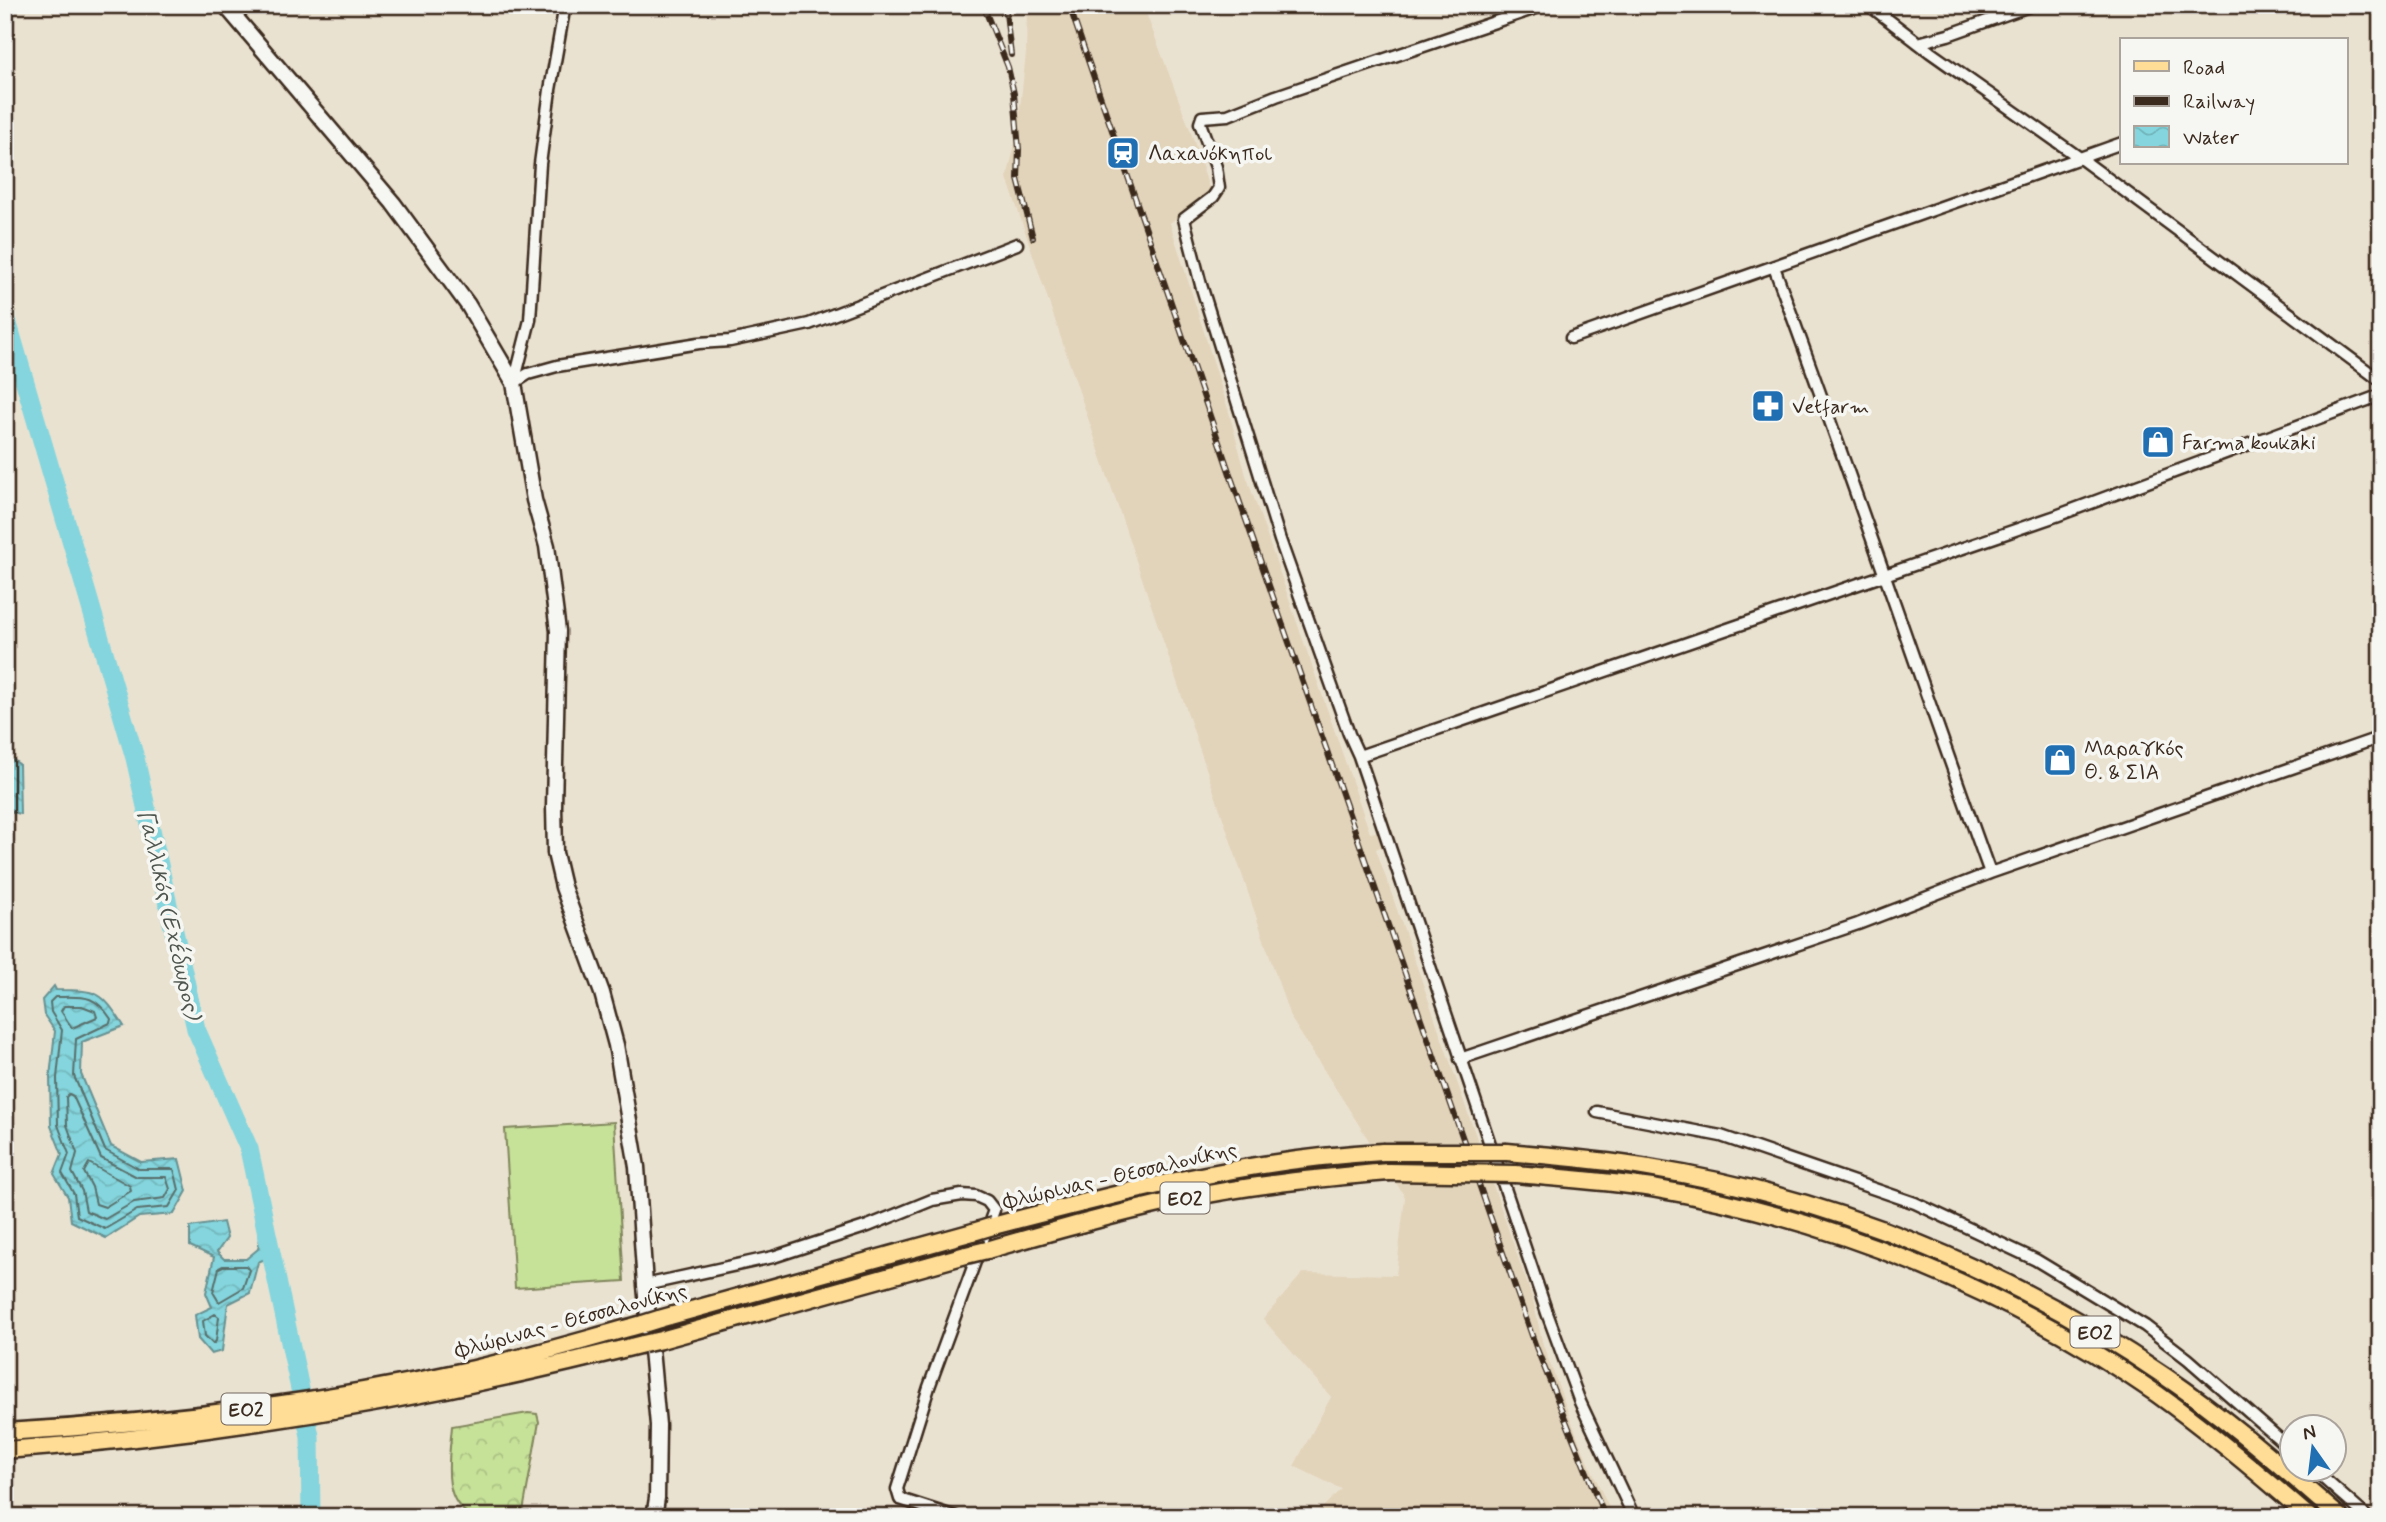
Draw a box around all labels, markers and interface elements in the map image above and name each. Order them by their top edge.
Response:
legend [2120,38,2348,164]
text: Road [2183,54,2225,82]
text: Railway [2183,88,2255,116]
text: Water [2183,124,2239,152]
station icon: Λαχανόκηποι [1104,134,1142,172]
place label: Λαχανόκηποι [1148,140,1272,168]
pharmacy icon: Vetfarm [1749,387,1787,425]
place label: Vetfarm [1792,393,1869,421]
shop icon: Farma koukaki [2139,423,2177,461]
place label: Farma koukaki [2182,429,2316,457]
place label: Μαραγκός Θ. & ΣΙΑ [2084,735,2184,787]
shop icon: Μαραγκός Θ. & ΣΙΑ [2041,741,2079,779]
water label: Γαλλικός (Εχέδωρος) [129,806,208,1025]
street label: Φλώρινας - Θεσσαλονίκης [1000,1135,1240,1217]
road number: ΕΟ2 [1160,1182,1210,1214]
street label: Φλώρινας - Θεσσαλονίκης [451,1277,690,1366]
road number: ΕΟ2 [2070,1316,2120,1348]
road number: ΕΟ2 [222,1394,270,1424]
north arrow [2278,1414,2348,1484]
text: N [2300,1419,2318,1447]

